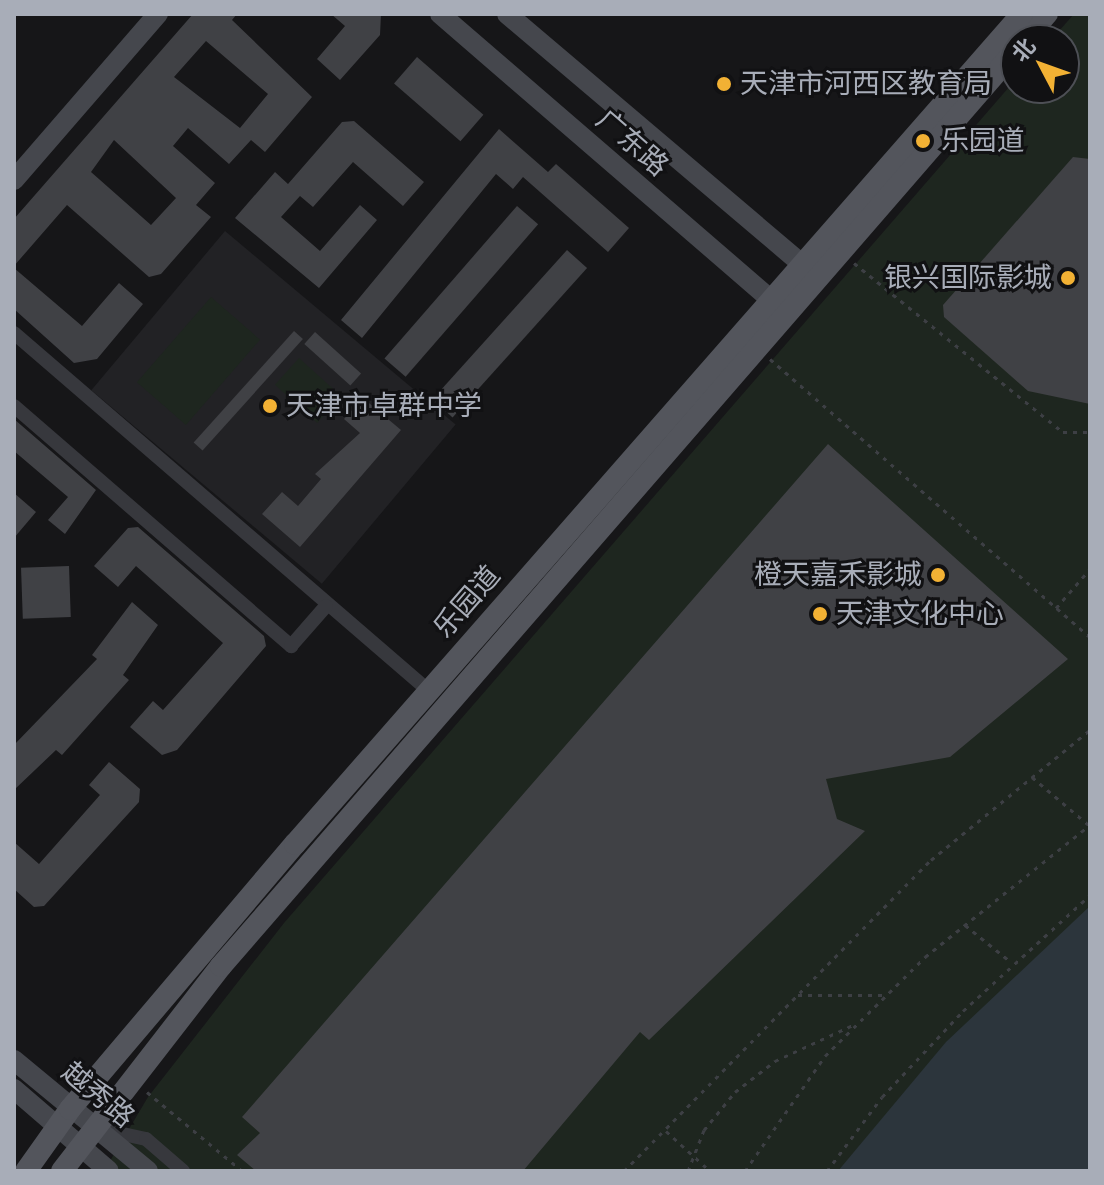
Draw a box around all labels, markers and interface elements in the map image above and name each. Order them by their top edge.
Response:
north arrow [1000,24,1080,104]
text: 北 [1004,31,1043,68]
place label: 天津市河西区教育局 [740,67,992,101]
marker: 天津市河西区教育局 [715,75,733,93]
street label: 广东路 [589,103,675,183]
place label: 乐园道 [941,124,1025,158]
marker: 乐园道 [912,130,934,152]
place label: 银兴国际影城 [884,261,1052,295]
marker: 银兴国际影城 [1059,269,1077,287]
place label: 天津市卓群中学 [286,389,482,423]
marker: 天津市卓群中学 [261,397,279,415]
place label: 橙天嘉禾影城 [754,558,922,592]
street label: 乐园道 [427,559,507,645]
marker: 橙天嘉禾影城 [929,566,947,584]
place label: 天津文化中心 [836,597,1004,631]
marker: 天津文化中心 [811,605,829,623]
street label: 越秀路 [55,1055,141,1135]

